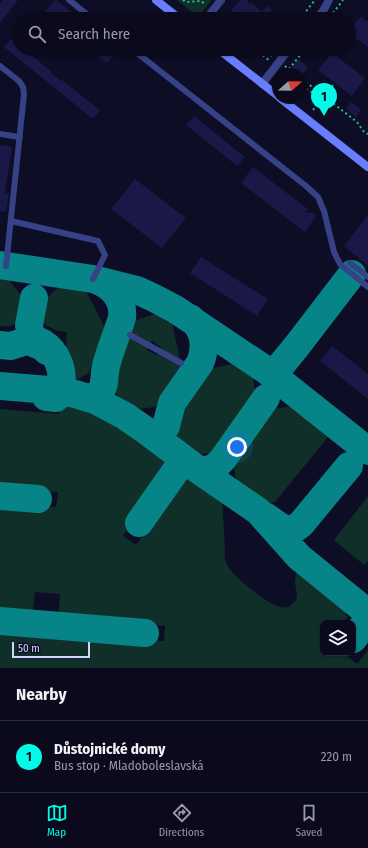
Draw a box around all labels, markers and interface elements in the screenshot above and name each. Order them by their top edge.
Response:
search box [12,12,356,56]
icon: search [26,23,48,45]
text: Search here [58,25,130,43]
north arrow [272,68,308,104]
pin: 1 [311,83,337,116]
your location [227,437,247,457]
map controls [320,620,356,656]
button: layers [320,620,356,656]
scale bar [12,640,90,659]
text: 50 m [18,642,40,655]
text: Nearby [16,684,67,705]
text: Důstojnické domy [54,740,165,758]
text: 1 [26,749,32,764]
text: 220 m [321,749,352,764]
text: Bus stop · Mladoboleslavská [54,758,204,773]
tab: Map [46,802,68,839]
tab: Directions [159,802,204,839]
tab: Saved [296,802,322,839]

